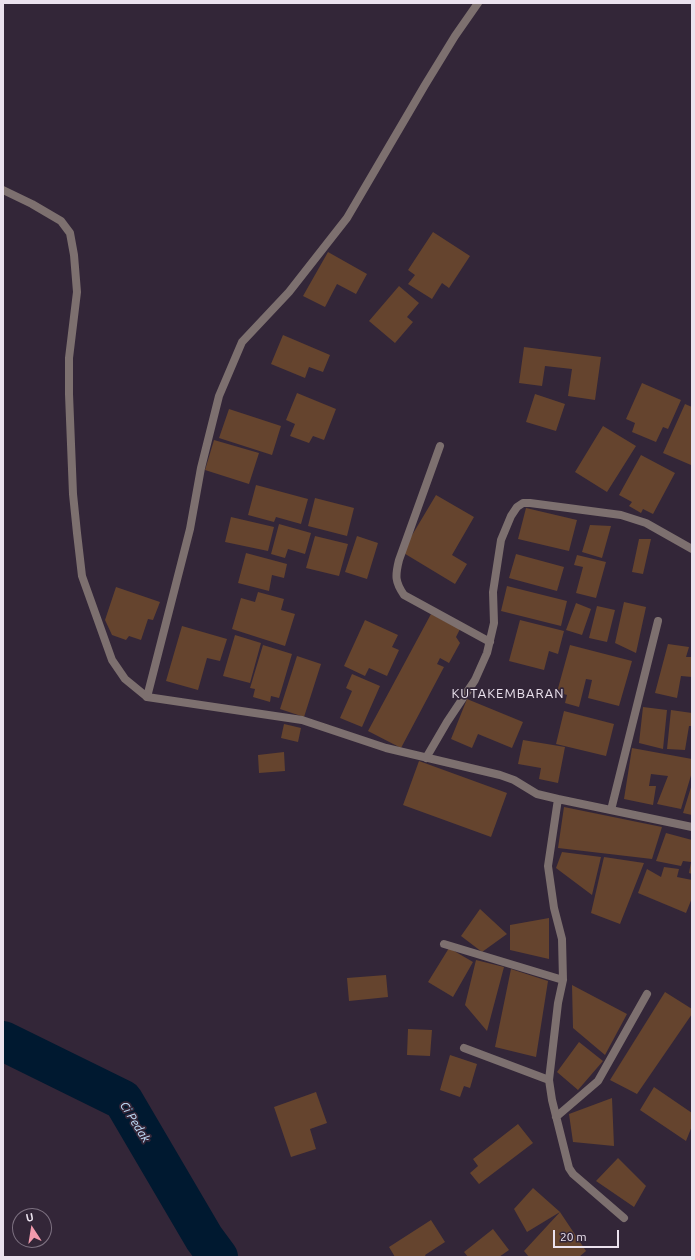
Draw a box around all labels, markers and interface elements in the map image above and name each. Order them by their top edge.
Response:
district label: KUTAKEMBARAN [451,686,565,702]
water label: Ci Pedak [117,1099,153,1145]
north arrow [12,1208,52,1248]
text: U [25,1211,35,1224]
scale bar [555,1222,621,1248]
text: 20 m [560,1230,587,1243]

